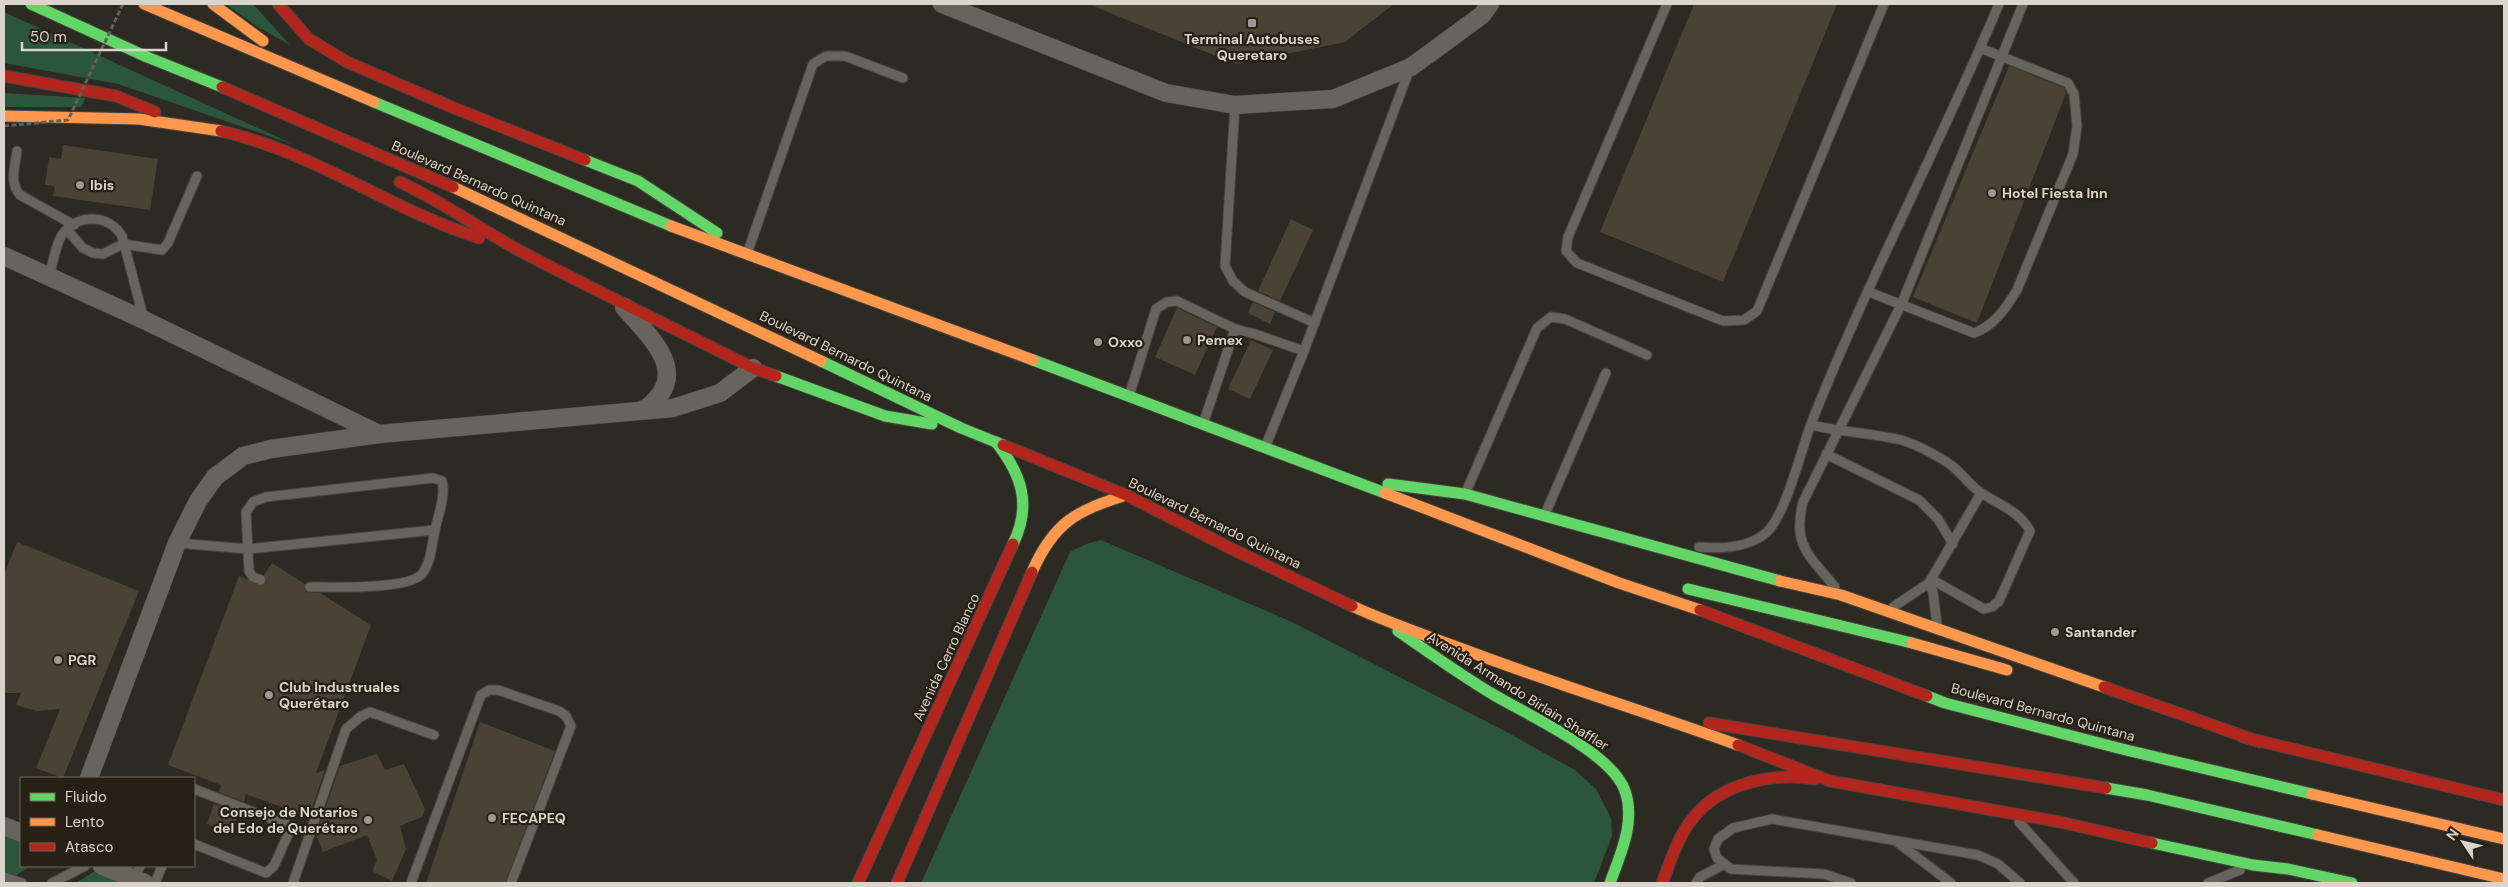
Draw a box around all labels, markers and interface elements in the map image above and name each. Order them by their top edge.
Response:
marker: Terminal Autobuses Queretaro [1246,17,1258,29]
scale bar [22,20,166,52]
text: 50 m [30,27,67,47]
place label: Terminal Autobuses Queretaro [1184,30,1320,64]
street label: Boulevard Bernardo Quintana [389,136,569,230]
place label: Ibis [90,176,114,194]
marker: Ibis [74,179,86,191]
place label: Hotel Fiesta Inn [2002,184,2108,202]
marker: Hotel Fiesta Inn [1986,187,1998,199]
street label: Boulevard Bernardo Quintana [757,306,935,406]
place label: Pemex [1197,331,1243,349]
place label: Oxxo [1108,333,1143,351]
marker: Pemex [1181,334,1193,346]
marker: Oxxo [1092,336,1104,348]
street label: Boulevard Bernardo Quintana [1126,473,1304,573]
street label: Avenida Cerro Blanco [909,590,983,724]
place label: Santander [2065,623,2137,641]
marker: Santander [2049,626,2061,638]
street label: Avenida Armando Birlain Shaffler [1424,627,1612,755]
place label: PGR [68,651,96,669]
marker: PGR [52,654,64,666]
place label: Club Industruales Querétaro [279,678,400,712]
street label: Boulevard Bernardo Quintana [1949,679,2137,745]
marker: Club Industruales Querétaro [263,689,275,701]
legend [20,777,195,867]
text: Fluido [65,787,107,807]
place label: Consejo de Notarios del Edo de Querétaro [213,803,358,837]
place label: FECAPEQ [502,809,566,827]
text: Lento [65,812,104,832]
marker: FECAPEQ [486,812,498,824]
marker: Consejo de Notarios del Edo de Querétaro [362,814,374,826]
north arrow [2438,817,2488,867]
text: N [2442,825,2463,844]
text: Atasco [65,837,113,857]

